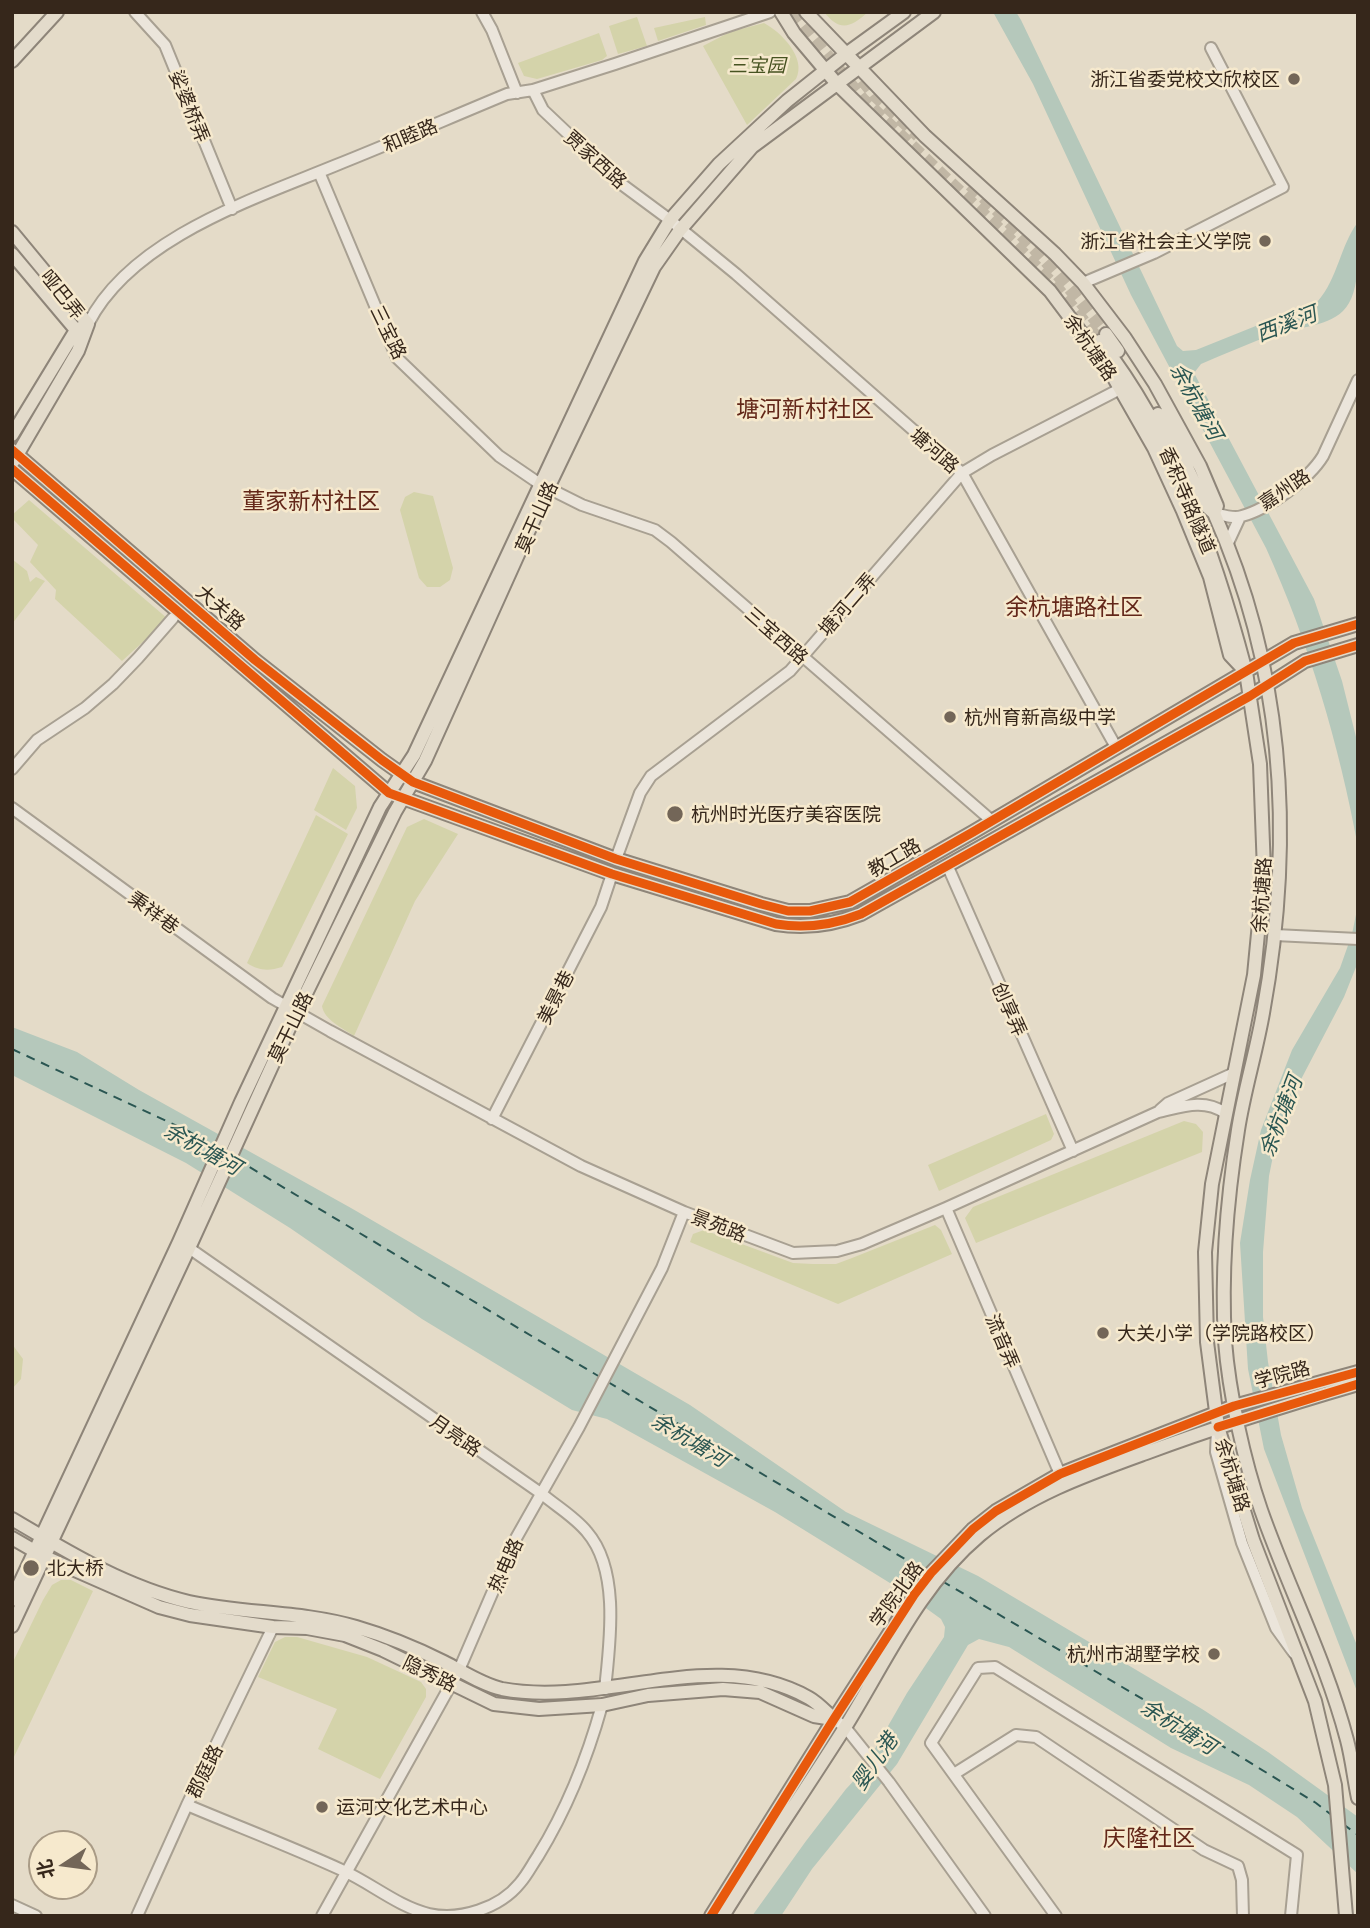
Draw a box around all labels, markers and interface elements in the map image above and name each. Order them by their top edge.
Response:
park label: 三宝园 [729,54,785,76]
street label: 娑婆桥弄 [165,66,215,146]
place label: 浙江省委党校文欣校区 [1090,68,1280,90]
marker: 浙江省委党校文欣校区 [1286,71,1302,87]
street label: 和睦路 [379,113,441,157]
street label: 贾家西路 [560,125,632,193]
place label: 浙江省社会主义学院 [1080,230,1251,252]
marker: 浙江省社会主义学院 [1257,233,1273,249]
street label: 哑巴弄 [36,265,90,323]
water label: 西溪河 [1252,300,1320,346]
street label: 三宝路 [366,301,412,363]
street label: 余杭塘路 [1060,309,1122,385]
water label: 余杭塘河 [1166,358,1228,444]
district label: 塘河新村社区 [736,394,874,422]
street label: 塘河路 [906,423,964,477]
street label: 香积寺路隧道 [1155,443,1221,557]
street label: 嘉州路 [1254,464,1314,514]
street label: 莫干山路 [510,478,562,556]
district label: 董家新村社区 [242,486,380,514]
street label: 塘河二弄 [813,568,881,640]
street label: 大关路 [192,580,250,634]
district label: 余杭塘路社区 [1005,592,1143,620]
street label: 三宝西路 [741,601,813,669]
place label: 杭州育新高级中学 [964,706,1116,728]
marker: 杭州育新高级中学 [942,709,958,725]
place label: 杭州时光医疗美容医院 [691,803,881,825]
marker: 杭州时光医疗美容医院 [665,804,685,824]
street label: 教工路 [864,833,924,881]
street label: 余杭塘路 [1247,856,1275,934]
street label: 秉祥巷 [124,886,184,938]
street label: 美景巷 [532,966,578,1028]
street label: 创享弄 [988,978,1032,1040]
street label: 莫干山路 [263,988,317,1066]
water label: 余杭塘河 [1253,1072,1307,1160]
water label: 余杭塘河 [160,1117,246,1179]
street label: 景苑路 [688,1204,750,1246]
street label: 流音弄 [981,1310,1025,1372]
place label: 大关小学（学院路校区） [1117,1322,1326,1344]
marker: 大关小学（学院路校区） [1095,1325,1111,1341]
street label: 学院路 [1252,1356,1312,1392]
water label: 余杭塘河 [648,1407,732,1471]
street label: 月亮路 [426,1409,486,1461]
street label: 余杭塘路 [1211,1435,1255,1515]
street label: 热电路 [483,1534,527,1596]
place label: 北大桥 [47,1557,104,1579]
street label: 学院北路 [864,1557,928,1631]
marker: 北大桥 [21,1558,41,1578]
place label: 杭州市湖墅学校 [1067,1643,1200,1665]
marker: 杭州市湖墅学校 [1206,1646,1222,1662]
street label: 隐秀路 [399,1650,461,1696]
water label: 余杭塘河 [1137,1693,1221,1759]
water label: 婴儿港 [846,1728,902,1794]
street label: 郡庭路 [181,1740,227,1802]
place label: 运河文化艺术中心 [336,1796,488,1818]
marker: 运河文化艺术中心 [314,1799,330,1815]
district label: 庆隆社区 [1103,1823,1195,1851]
north arrow [28,1830,98,1900]
text: 北 [29,1857,59,1882]

